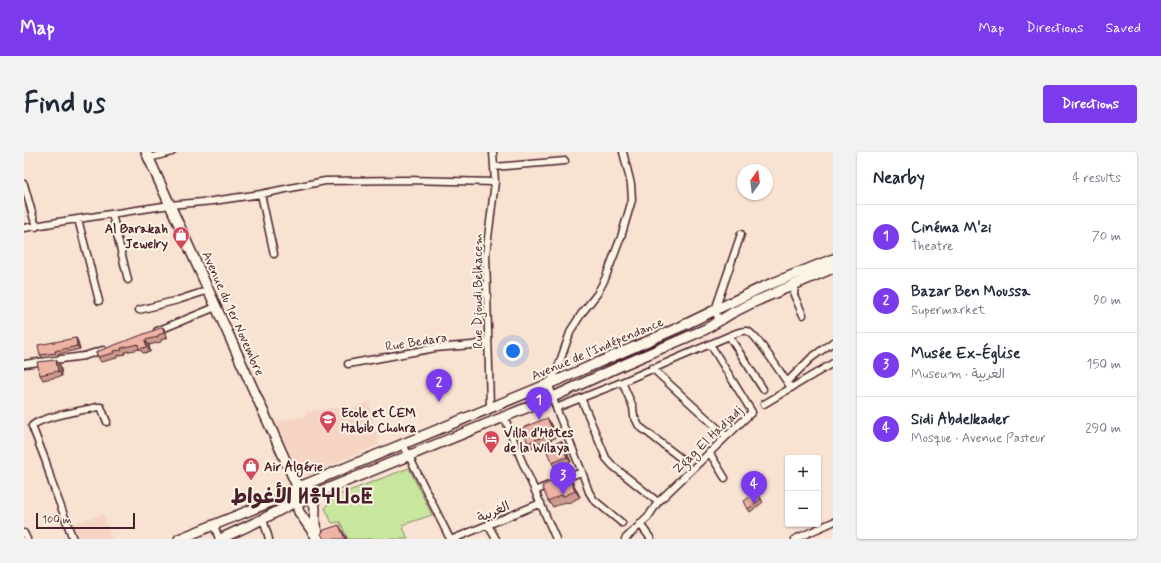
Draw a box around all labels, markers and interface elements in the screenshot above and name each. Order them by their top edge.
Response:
text: Map [20,16,55,41]
text: Map [978,19,1004,37]
text: Directions [1026,19,1084,37]
text: Saved [1106,19,1141,37]
button: Directions [1043,85,1137,123]
text: Find us [24,86,105,123]
north arrow [737,164,773,200]
text: Nearby [873,167,925,189]
text: 4 results [1072,170,1121,187]
text: Cinéma M'zi [911,218,991,238]
place label: Al Barakah Jewelry [105,221,168,253]
shop icon: Al Barakah Jewelry [171,225,191,250]
text: 1 [883,228,889,245]
text: 70 m [1092,228,1121,245]
street label: Rue Djoudi Belkacem [470,233,487,349]
text: Theatre [911,238,953,255]
street label: Avenue du 1er Novembre [197,249,268,379]
text: Bazar Ben Moussa [911,282,1030,302]
text: 2 [883,292,889,309]
text: 90 m [1093,292,1121,309]
text: Supermarket [911,302,985,319]
street label: Avenue de l'Indépendance [529,314,666,385]
street label: Rue Bedara [384,329,448,356]
your location [503,341,523,361]
text: Musée Ex-Église [911,344,1020,364]
text: 3 [883,356,889,373]
text: 150 m [1087,356,1121,373]
text: Museum · الغربية [911,366,1005,383]
pin: 2 [426,369,452,402]
pin: 1 [526,387,552,420]
street label: Zgag El Hadjadj [669,402,748,479]
place label: Ecole et CEM Habib Chohra [341,405,417,437]
school or university icon: Ecole et CEM Habib Chohra [318,409,338,434]
text: Sidi Abdelkader [911,410,1009,430]
text: 4 [882,420,890,437]
text: 290 m [1085,420,1121,437]
place label: Villa d'Hôtes de la Wilaya [504,425,574,457]
hotel icon: Villa d'Hôtes de la Wilaya [481,429,501,454]
text: Mosque · Avenue Pasteur [911,430,1046,447]
map controls [785,455,821,527]
button: + [785,455,821,491]
shop icon: Air Algérie [241,456,261,481]
place label: Air Algérie [264,459,323,478]
pin: 3 [550,462,576,495]
pin: 4 [741,471,767,504]
district label: الأغواط ⵍⴻⵖⵡⴰⵟ [231,482,373,511]
button: − [785,491,821,527]
street label: الغربية [475,498,512,527]
scale bar [36,511,135,530]
text: 100 m [42,513,72,527]

